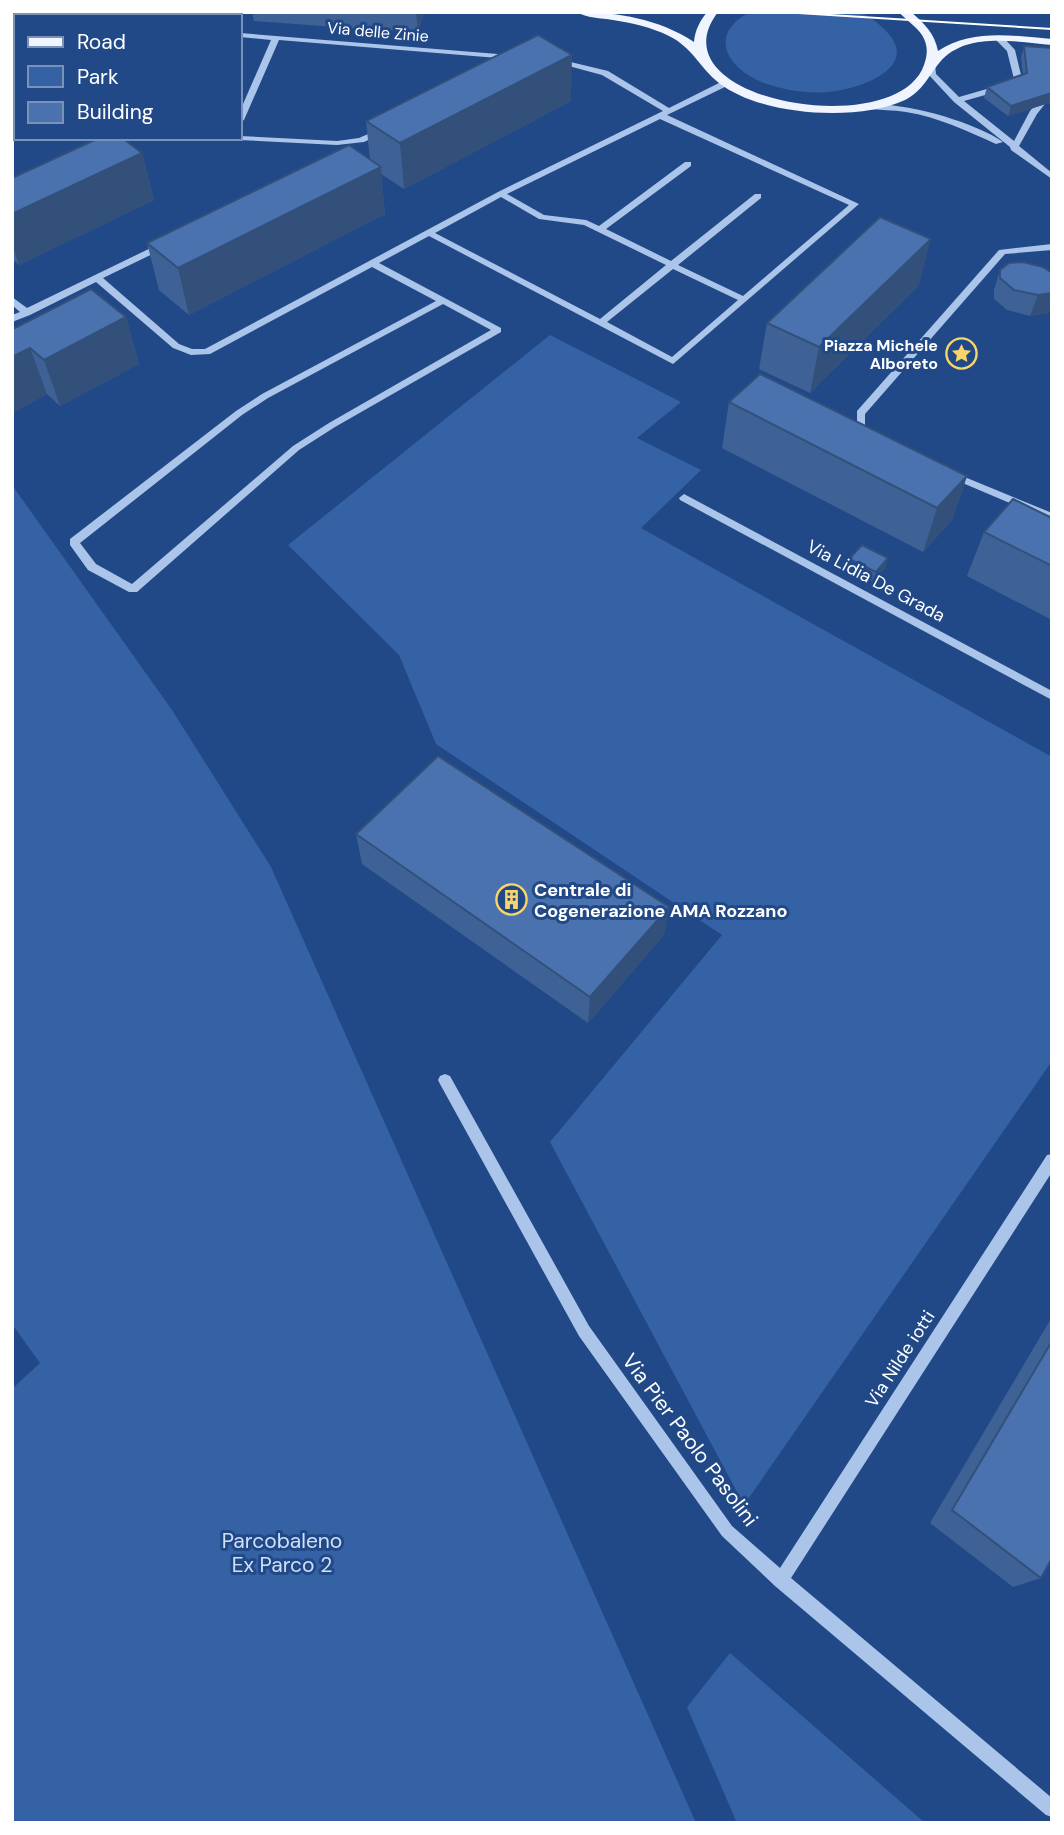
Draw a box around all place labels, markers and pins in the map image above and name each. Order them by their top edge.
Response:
place label: Piazza Michele Alboreto [824,335,938,374]
place icon: Piazza Michele Alboreto [944,337,978,371]
place label: Centrale di Cogenerazione AMA Rozzano [534,878,787,923]
building icon: Centrale di Cogenerazione AMA Rozzano [494,883,528,917]

